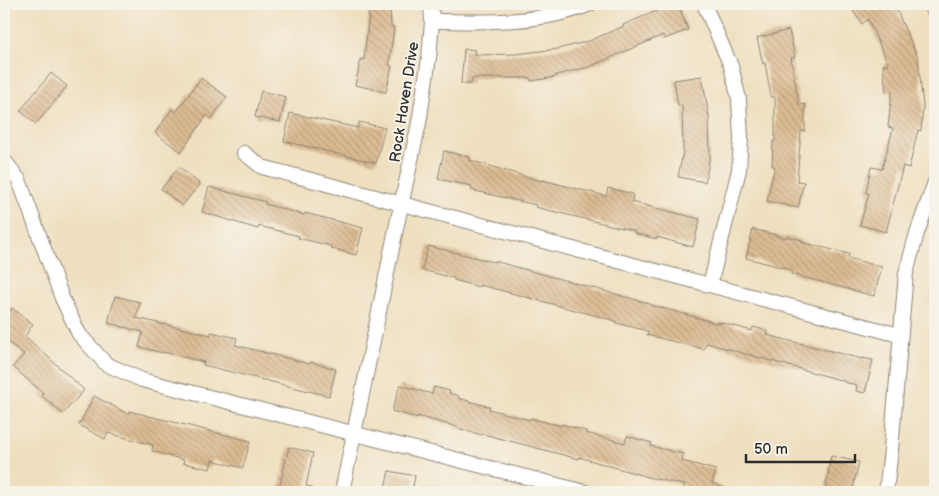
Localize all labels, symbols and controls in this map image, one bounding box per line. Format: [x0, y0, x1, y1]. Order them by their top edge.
street label: Rock Haven Drive [386, 40, 423, 164]
scale bar [746, 431, 855, 463]
text: 50 m [754, 440, 788, 459]

